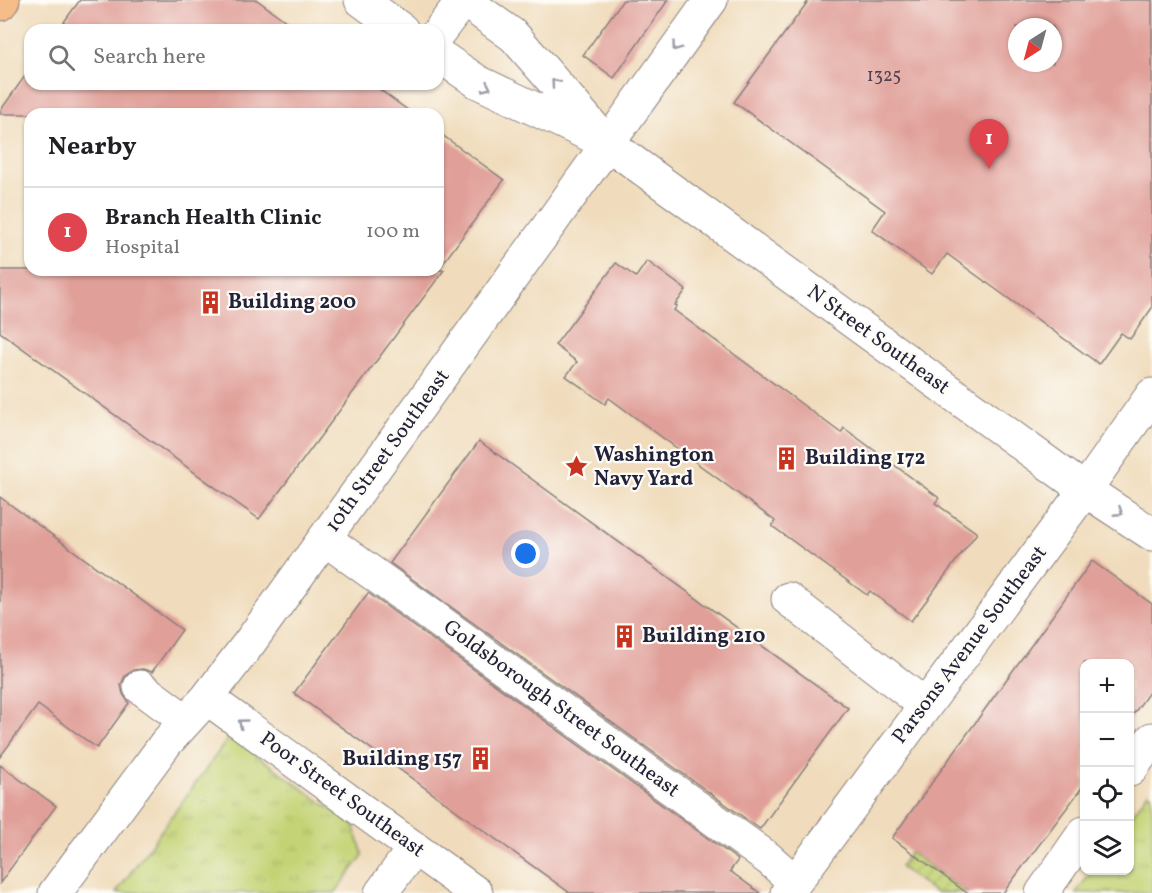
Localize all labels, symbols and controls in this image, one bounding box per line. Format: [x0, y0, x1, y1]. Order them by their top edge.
north arrow [1008, 18, 1062, 72]
search box [24, 24, 444, 90]
icon: search [45, 41, 78, 74]
one-way arrow [673, 41, 684, 52]
text: Search here [93, 42, 206, 73]
house number: 1325 [867, 64, 901, 89]
one-way arrow [480, 79, 491, 91]
one-way arrow [551, 79, 562, 90]
pin: 1 [970, 120, 1008, 169]
text: Nearby [48, 129, 137, 165]
text: Branch Health Clinic [105, 203, 322, 234]
text: 1 [63, 218, 72, 246]
text: 100 m [366, 218, 420, 246]
text: Hospital [105, 234, 180, 262]
street label: N Street Southeast [801, 278, 955, 402]
place label: Building 200 [228, 288, 356, 317]
building icon: Building 200 [197, 289, 223, 315]
street label: 10th Street Southeast [319, 363, 457, 539]
place label: Washington Navy Yard [594, 441, 715, 494]
place label: Building 172 [805, 444, 925, 473]
building icon: Building 172 [774, 445, 800, 471]
place icon: Washington Navy Yard [563, 454, 589, 480]
one-way arrow [1112, 505, 1123, 516]
your location [511, 539, 540, 568]
street label: Parsons Avenue Southeast [886, 540, 1054, 750]
street label: Goldsborough Street Southeast [437, 613, 685, 805]
place label: Building 210 [642, 622, 766, 651]
building icon: Building 210 [611, 623, 637, 649]
map controls [1080, 659, 1134, 875]
button: + [1080, 659, 1134, 713]
button: − [1080, 713, 1134, 767]
one-way arrow [237, 720, 248, 731]
street label: Poor Street Southeast [254, 725, 430, 865]
place label: Building 157 [342, 745, 462, 774]
building icon: Building 157 [467, 746, 493, 772]
button: locate [1080, 767, 1134, 821]
button: layers [1080, 821, 1134, 875]

